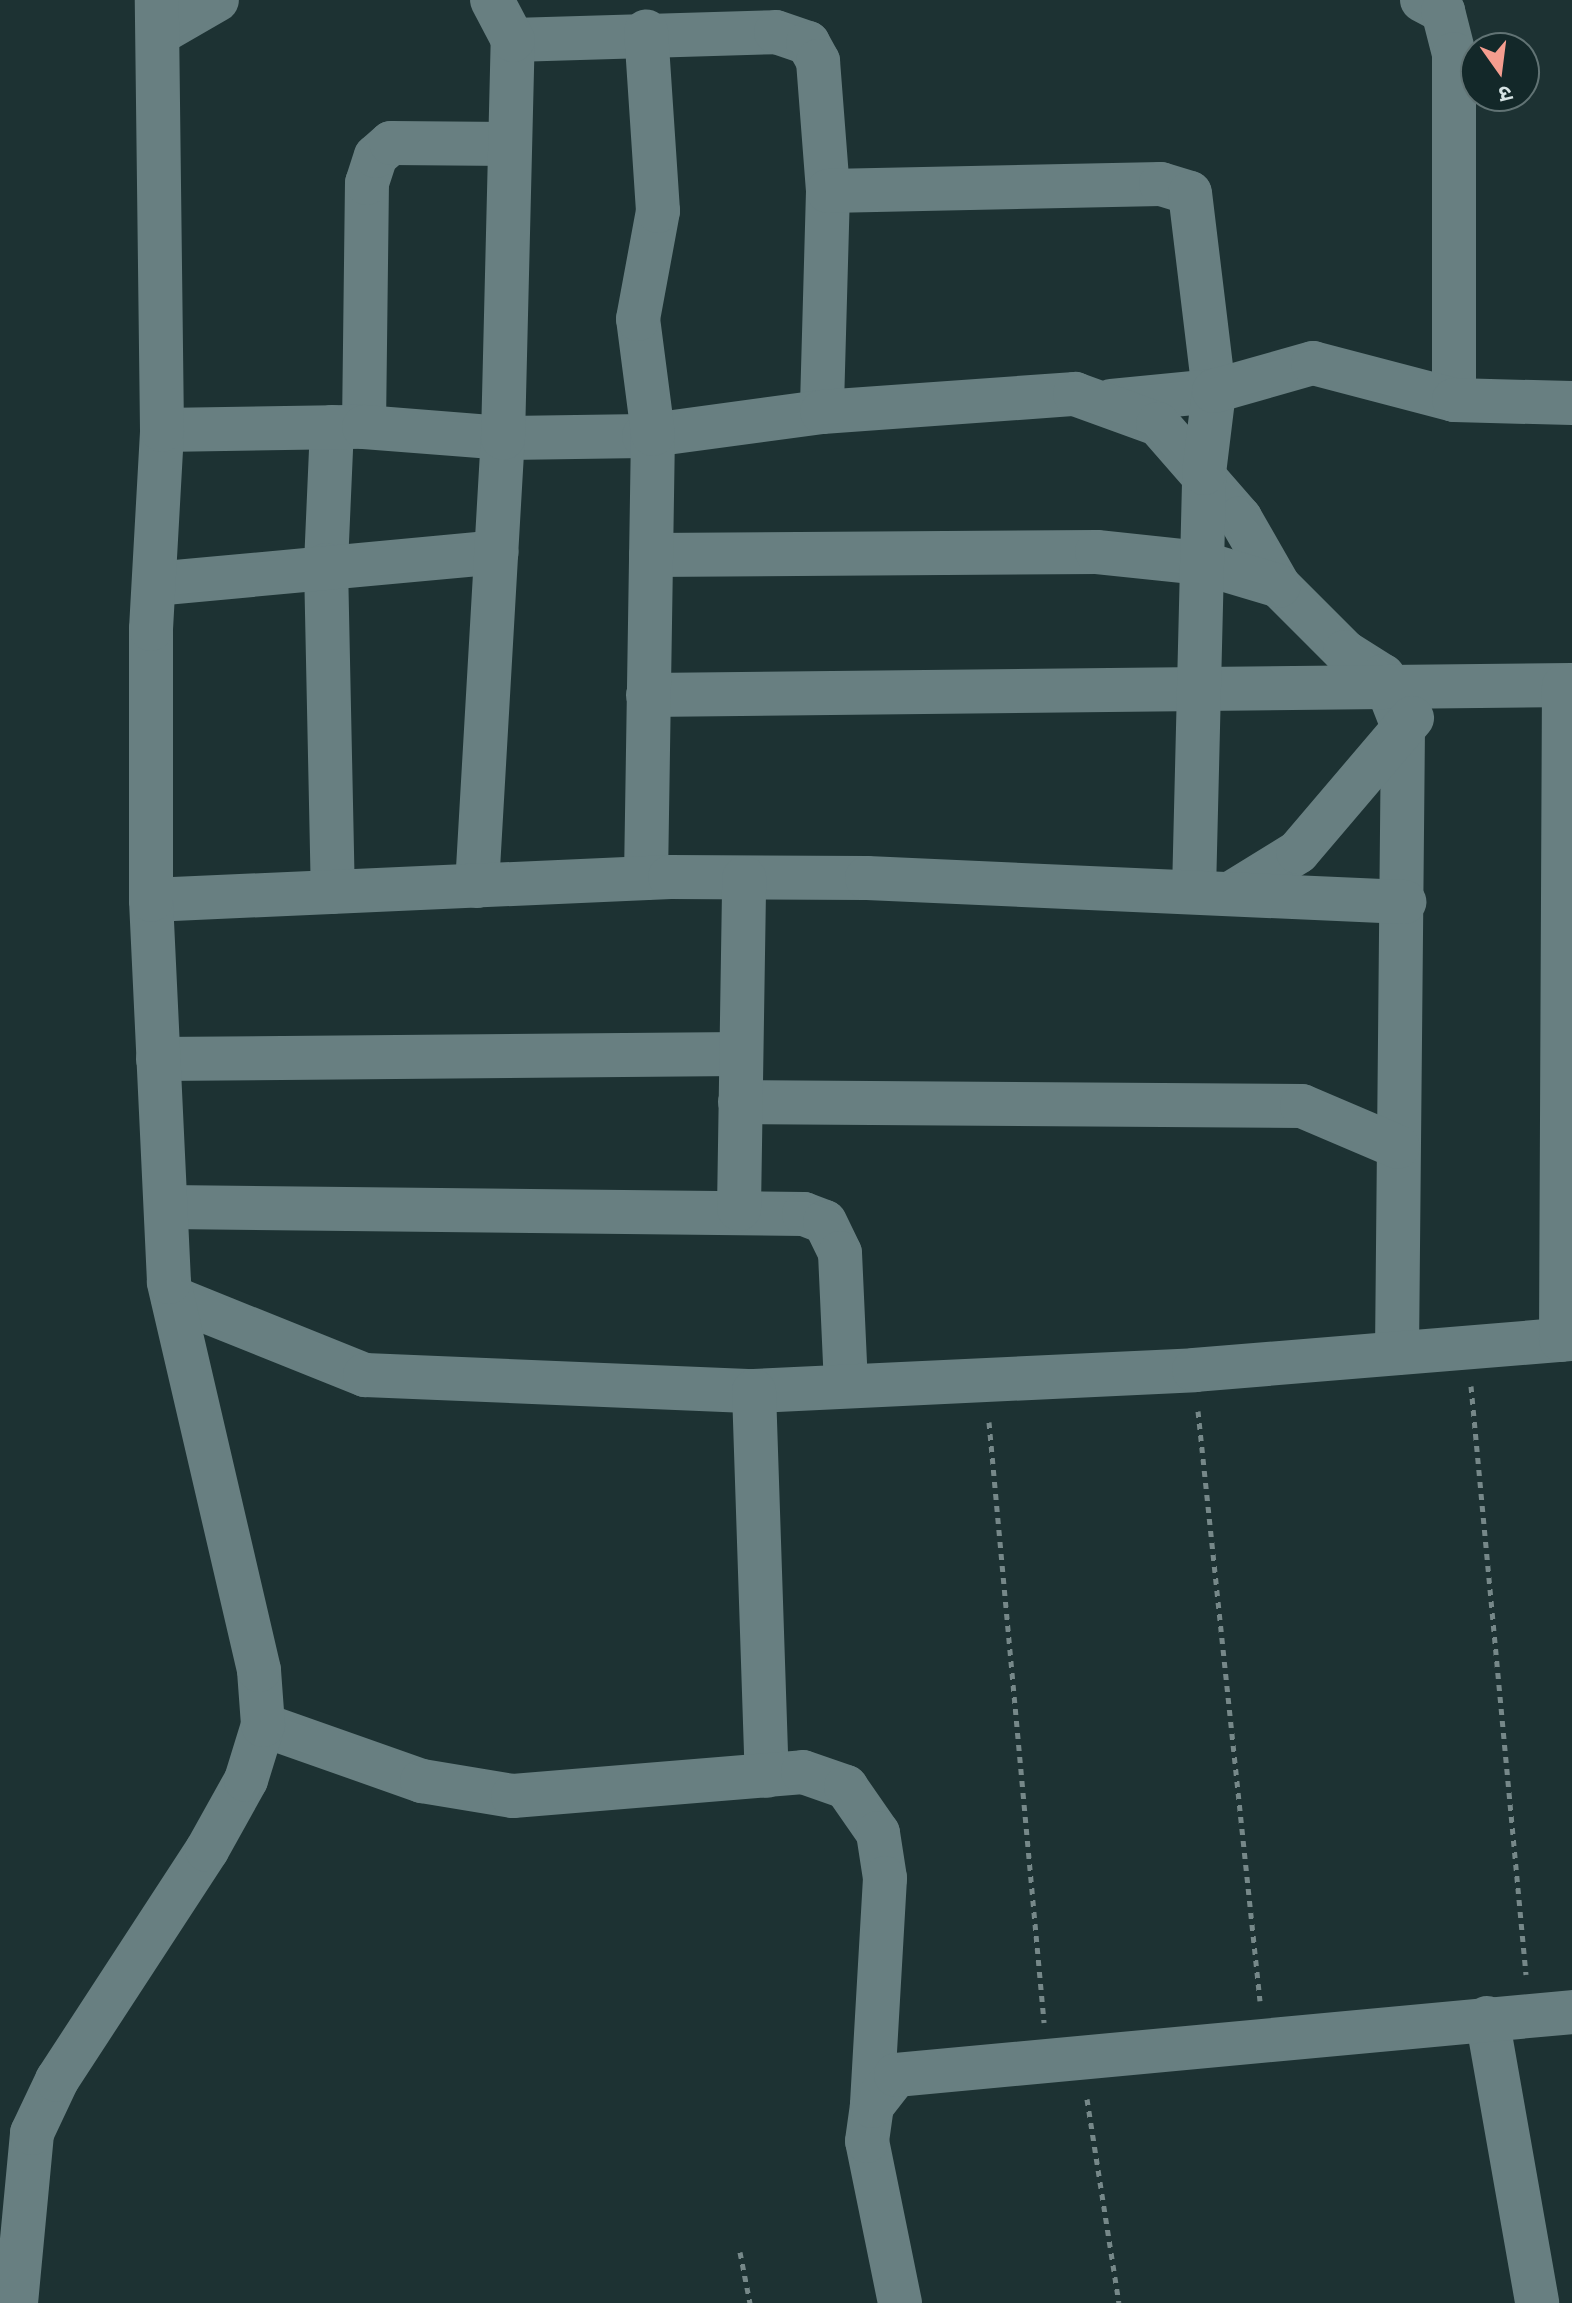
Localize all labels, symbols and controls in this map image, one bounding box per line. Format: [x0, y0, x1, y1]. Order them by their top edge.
north arrow [1460, 32, 1540, 112]
text: उ [1496, 79, 1515, 108]

